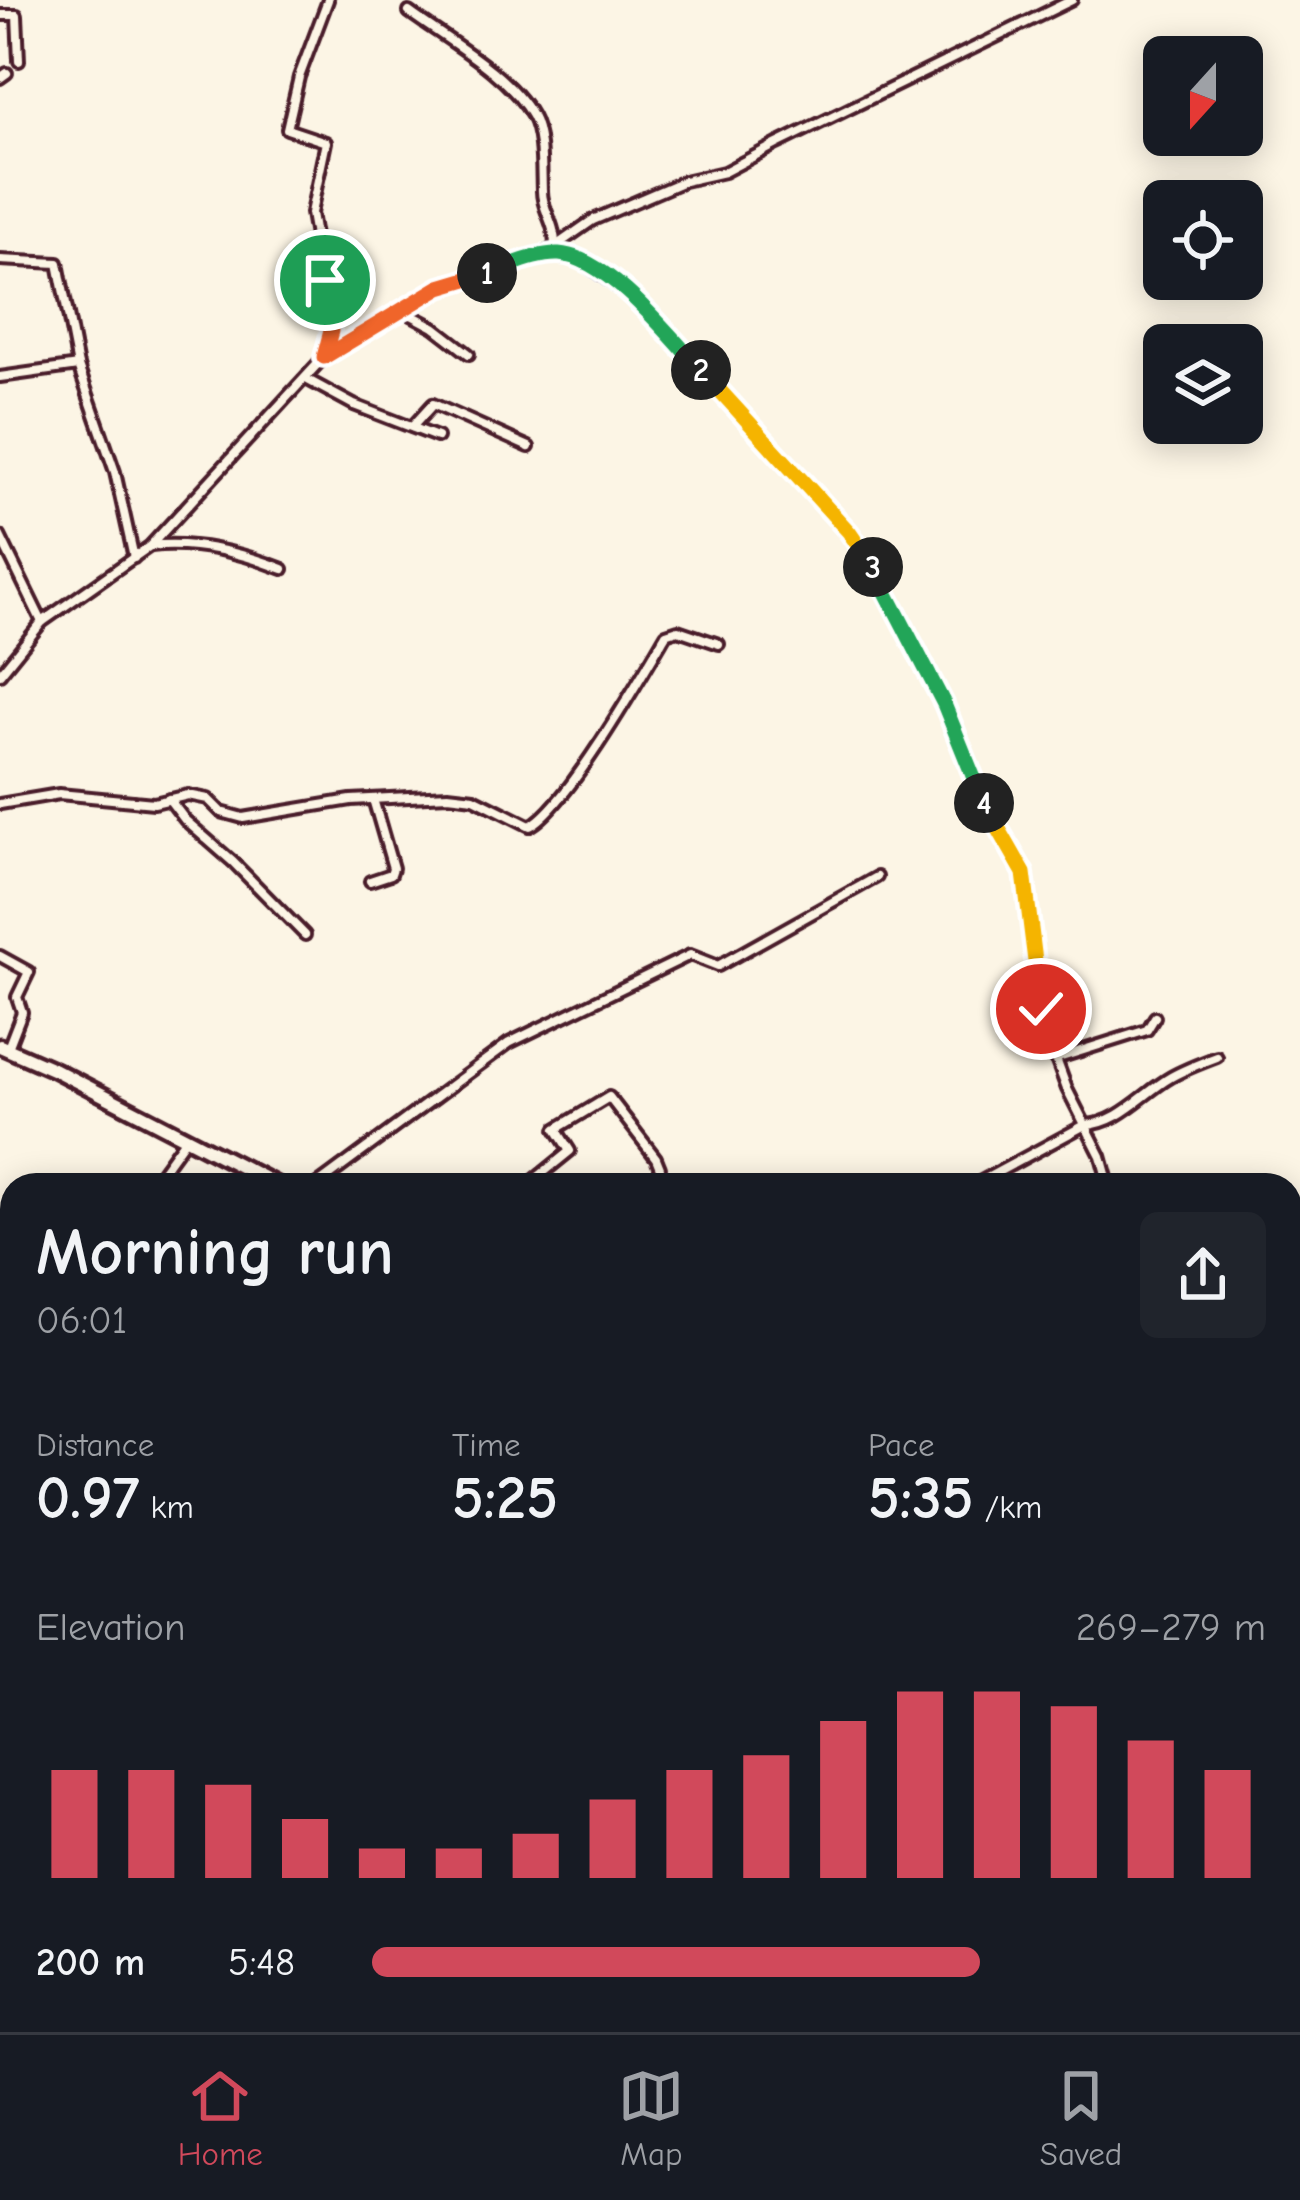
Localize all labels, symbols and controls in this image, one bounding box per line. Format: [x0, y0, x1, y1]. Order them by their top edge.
north arrow [1143, 36, 1263, 156]
map controls [1143, 36, 1263, 444]
button: locate [1143, 180, 1263, 300]
pin [274, 229, 376, 331]
pin: 1 [457, 243, 517, 303]
icon: arrive [292, 247, 358, 313]
text: 1 [481, 254, 493, 292]
button: layers [1143, 324, 1263, 444]
pin: 2 [671, 340, 731, 400]
text: 2 [693, 351, 709, 389]
pin: 3 [843, 537, 903, 597]
text: 3 [865, 548, 881, 586]
pin: 4 [954, 773, 1014, 833]
text: 4 [976, 784, 992, 822]
pin [990, 958, 1092, 1060]
icon: check [1008, 976, 1074, 1042]
button: share [1140, 1212, 1266, 1338]
text: Morning run [36, 1215, 394, 1291]
text: 06:01 [36, 1298, 127, 1343]
text: Distance [36, 1426, 154, 1464]
text: Time [452, 1426, 521, 1464]
text: Pace [868, 1426, 935, 1464]
text: 0.97 [36, 1464, 140, 1533]
text: 5:25 [452, 1464, 558, 1533]
text: 5:35 [868, 1464, 974, 1533]
text: km [140, 1488, 194, 1526]
text: /km [974, 1488, 1042, 1526]
text: Elevation [36, 1605, 185, 1650]
text: 269–279 m [1076, 1605, 1266, 1650]
text: 200 m [36, 1940, 145, 1985]
text: 5:48 [228, 1940, 295, 1985]
tab: Home [178, 2063, 263, 2173]
tab: Map [618, 2063, 684, 2173]
tab: Saved [1040, 2063, 1122, 2173]

